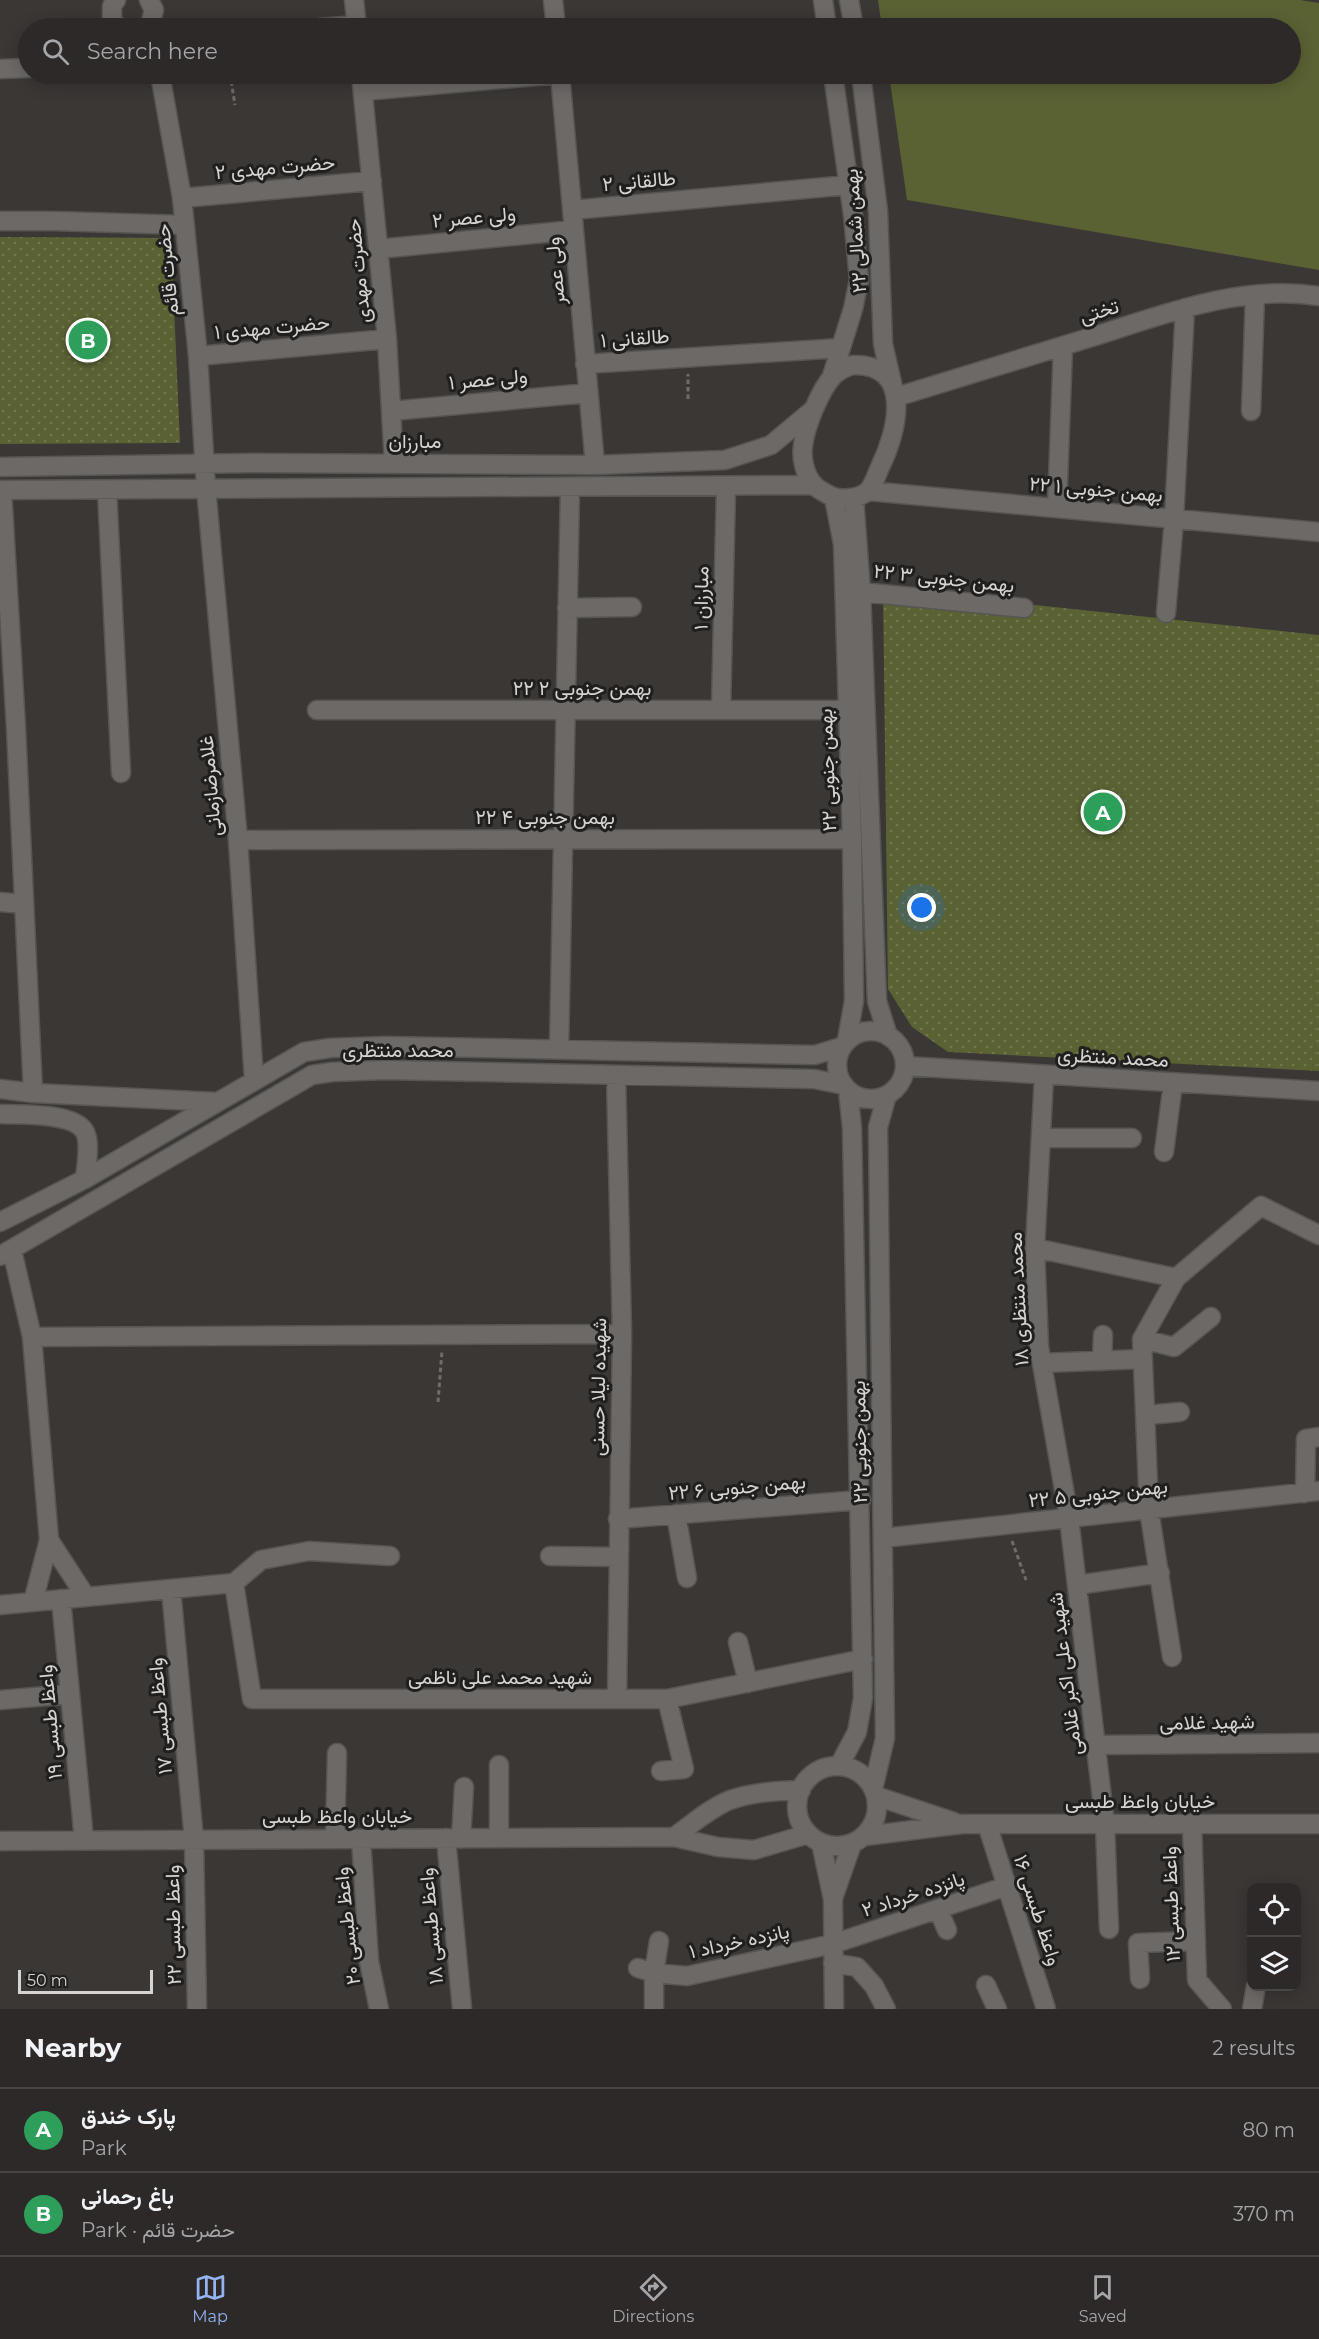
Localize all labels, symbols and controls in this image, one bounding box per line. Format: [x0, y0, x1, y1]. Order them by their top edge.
search box [18, 18, 1301, 84]
icon: search [39, 35, 72, 68]
text: Search here [87, 38, 218, 65]
street label: حضرت مهدی ۲ [214, 150, 336, 185]
street label: طالقانی ۲ [601, 166, 677, 196]
street label: ۲۲ بهمن شمالی [839, 168, 872, 294]
street label: ولی عصر ۲ [431, 201, 517, 234]
street label: حضرت مهدی [341, 217, 376, 324]
street label: حضرت قائم [150, 223, 185, 317]
street label: ولی عصر [540, 236, 571, 307]
street label: تختی [1076, 294, 1122, 328]
street label: حضرت مهدی ۱ [213, 310, 331, 345]
pin: B [68, 318, 107, 362]
street label: طالقانی ۱ [600, 324, 670, 352]
street label: ولی عصر ۱ [447, 364, 529, 395]
street label: مبارزان [388, 429, 442, 454]
street label: ۲۲ بهمن جنوبی ۱ [1028, 471, 1164, 508]
street label: ۲۲ بهمن جنوبی ۳ [872, 559, 1016, 598]
street label: مبارزان ۱ [688, 566, 715, 630]
street label: ۲۲ بهمن جنوبی ۲ [513, 676, 651, 701]
street label: ۲۲ بهمن جنوبی [813, 708, 842, 832]
street label: غلامرضازمانی [194, 734, 227, 837]
pin: A [1084, 790, 1122, 834]
street label: ۲۲ بهمن جنوبی ۴ [475, 805, 615, 830]
your location [907, 893, 936, 922]
street label: محمد منتظری [342, 1038, 454, 1063]
street label: محمد منتظری [1057, 1042, 1169, 1073]
street label: محمد منتظری ۱۸ [1003, 1231, 1034, 1367]
street label: شهیده لیلا حسنی [585, 1318, 612, 1456]
street label: ۲۲ بهمن جنوبی [846, 1380, 873, 1504]
street label: ۲۲ بهمن جنوبی ۶ [667, 1469, 807, 1506]
street label: ۲۲ بهمن جنوبی ۵ [1027, 1474, 1169, 1513]
street label: شهید علی اکبر غلامی [1043, 1591, 1088, 1757]
street label: واعظ طبسی ۱۷ [143, 1657, 178, 1775]
street label: واعظ طبسی ۱۹ [33, 1664, 68, 1780]
street label: شهید محمد علی ناظمی [408, 1665, 592, 1690]
street label: شهید غلامی [1159, 1709, 1255, 1736]
street label: خیابان واعظ طبسی [1065, 1789, 1215, 1814]
street label: خیابان واعظ طبسی [262, 1804, 412, 1829]
street label: واعظ طبسی ۱۲ [1157, 1846, 1186, 1962]
street label: واعظ طبسی ۱۶ [1008, 1852, 1067, 1969]
street label: واعظ طبسی ۲۲ [160, 1865, 187, 1985]
street label: واعظ طبسی ۲۰ [329, 1866, 366, 1986]
street label: پانزده خرداد ۲ [859, 1866, 968, 1924]
street label: واعظ طبسی ۱۸ [414, 1867, 449, 1985]
map controls [1247, 1883, 1301, 1991]
button: locate [1247, 1883, 1301, 1937]
street label: پانزده خرداد ۱ [687, 1919, 792, 1965]
button: layers [1247, 1937, 1301, 1991]
scale bar [18, 1967, 153, 1994]
text: 50 m [27, 1971, 68, 1990]
text: Nearby [24, 2032, 121, 2064]
text: 2 results [1212, 2036, 1295, 2060]
text: پارک خندق [81, 2103, 176, 2130]
text: A [36, 2118, 51, 2142]
text: 80 m [1243, 2118, 1295, 2142]
text: Park [81, 2136, 127, 2160]
text: باغ رحمانی [81, 2183, 174, 2210]
text: B [36, 2202, 51, 2226]
text: 370 m [1233, 2202, 1295, 2226]
text: Park · حضرت قائم [81, 2218, 235, 2242]
tab: Map [192, 2271, 228, 2326]
tab: Directions [612, 2271, 694, 2326]
tab: Saved [1079, 2271, 1127, 2326]

